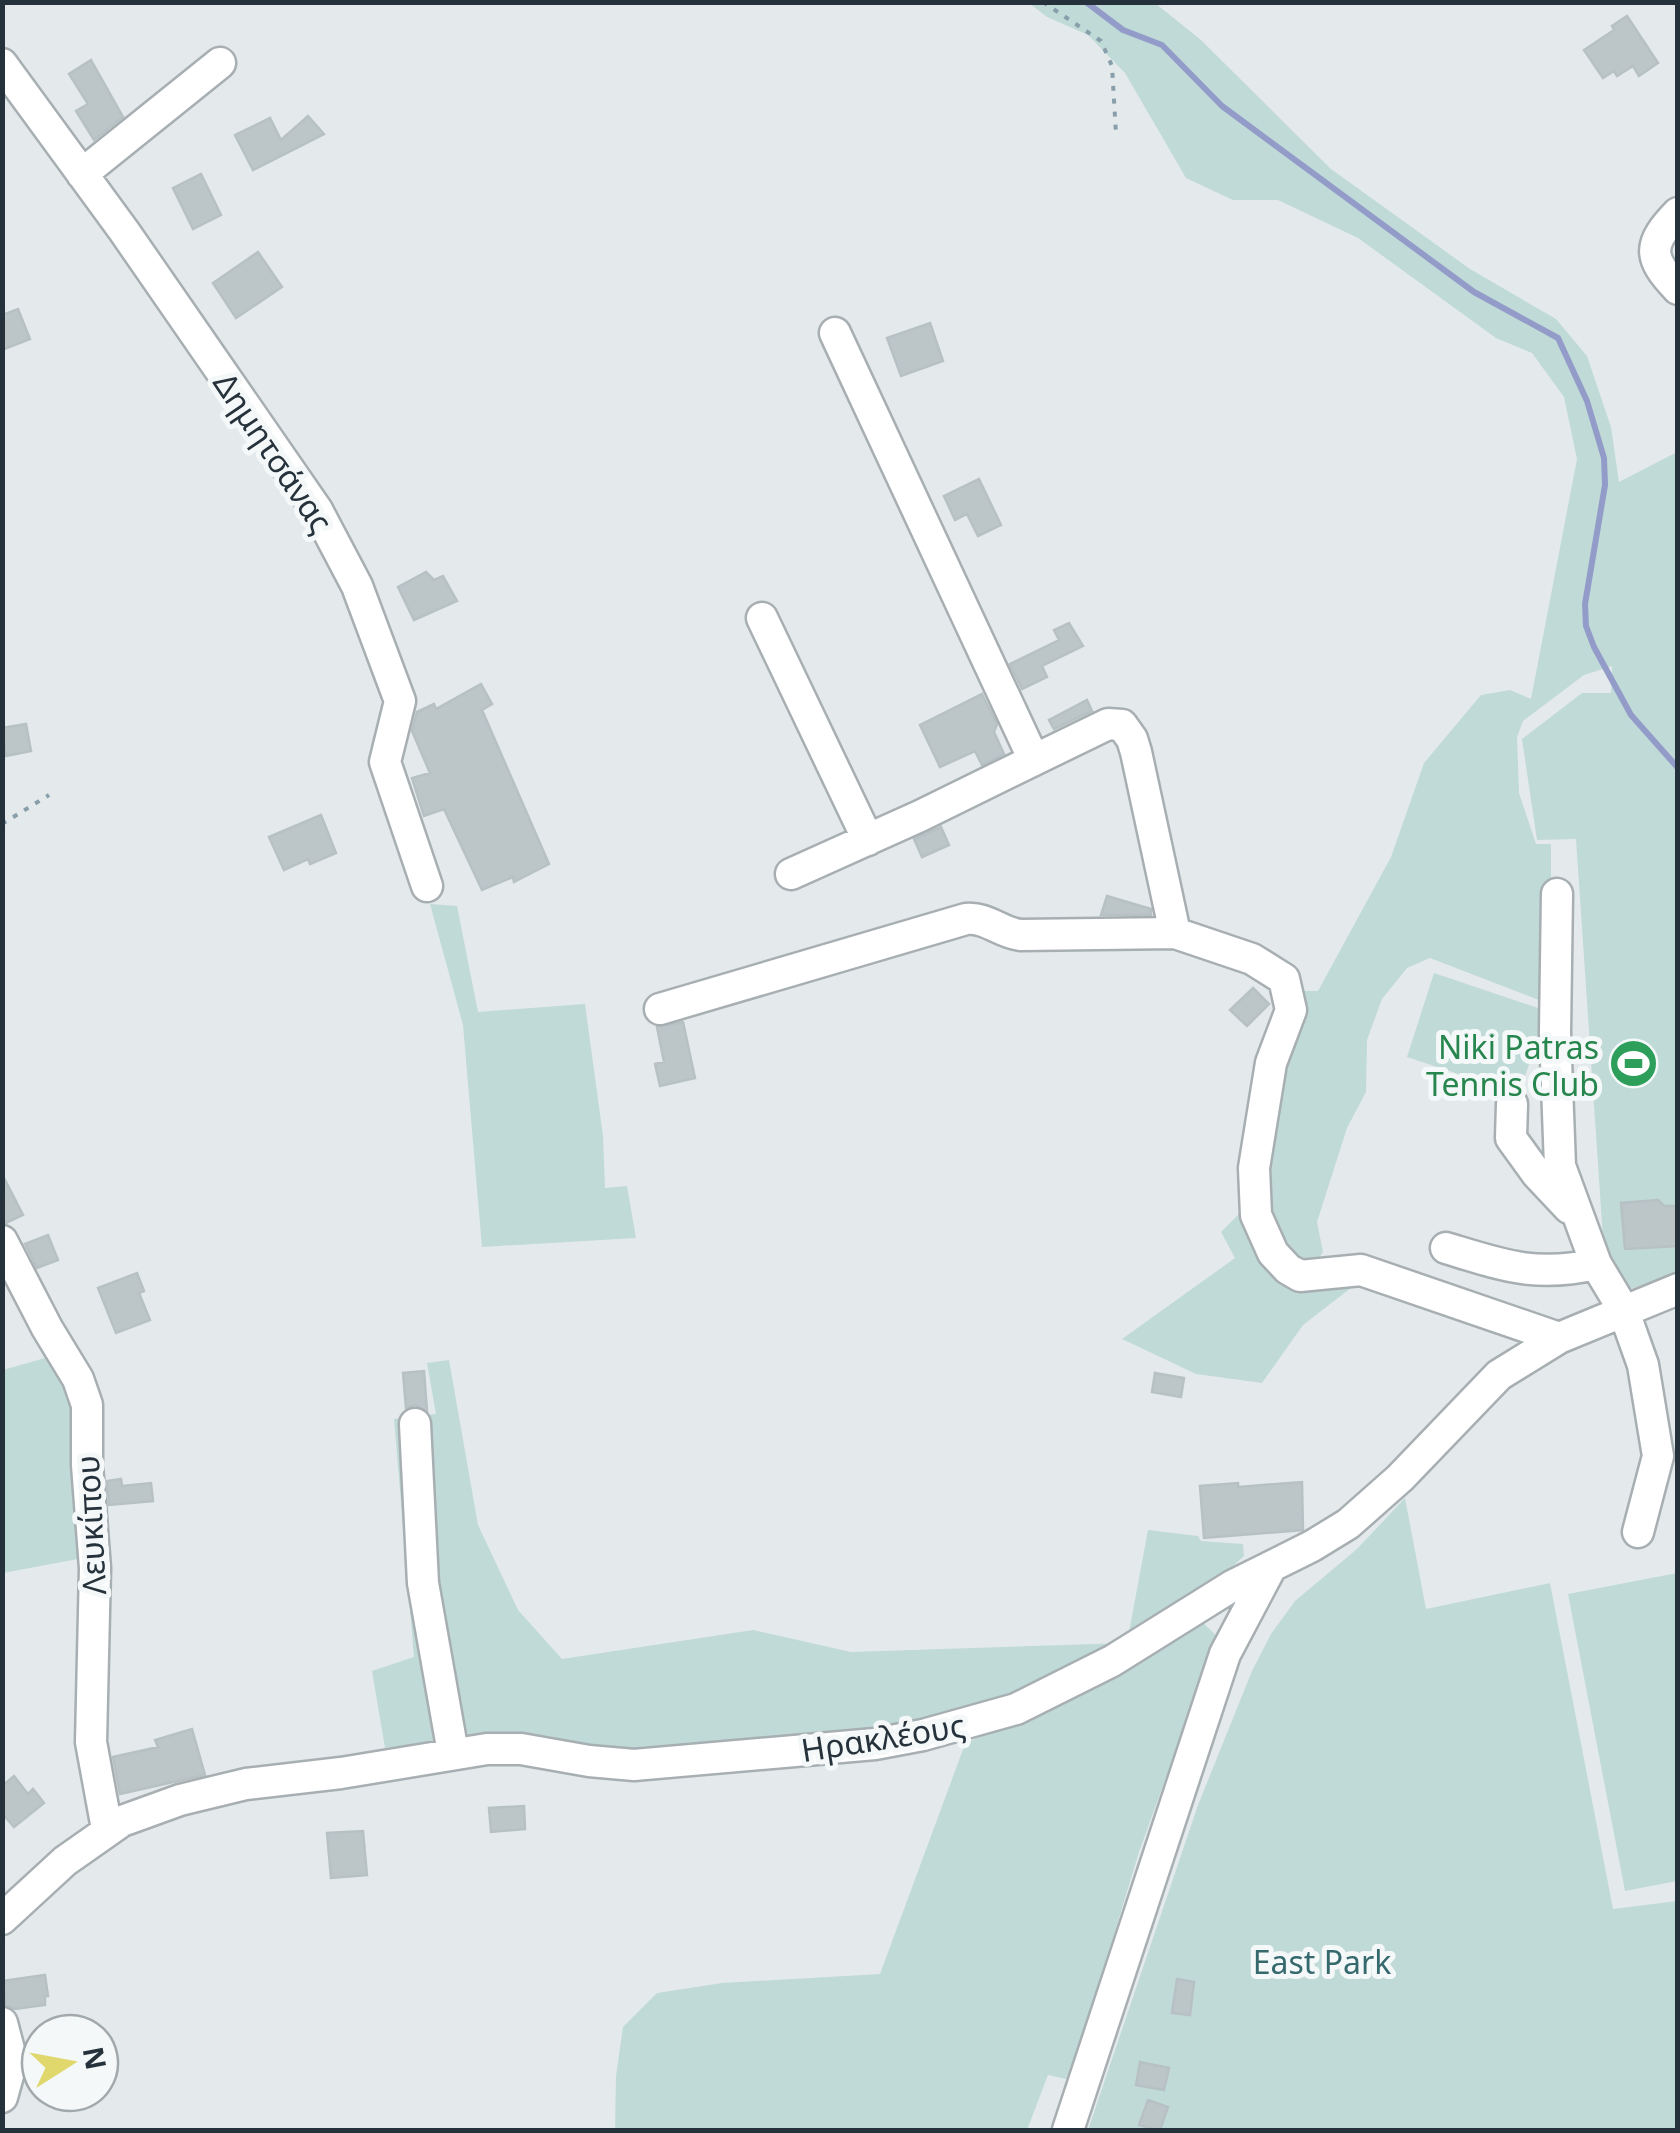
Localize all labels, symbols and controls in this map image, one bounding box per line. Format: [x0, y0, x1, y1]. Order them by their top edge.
street label: Δημητσάνας [205, 363, 343, 541]
place label: Niki Patras Tennis Club [1426, 1025, 1599, 1105]
sports icon: Niki Patras Tennis Club [1608, 1038, 1660, 1090]
street label: Λευκίπου [65, 1454, 115, 1596]
street label: Ηρακλέους [798, 1703, 968, 1771]
park label: East Park [1253, 1940, 1391, 1983]
north arrow [20, 2013, 120, 2113]
text: N [75, 2043, 116, 2073]

